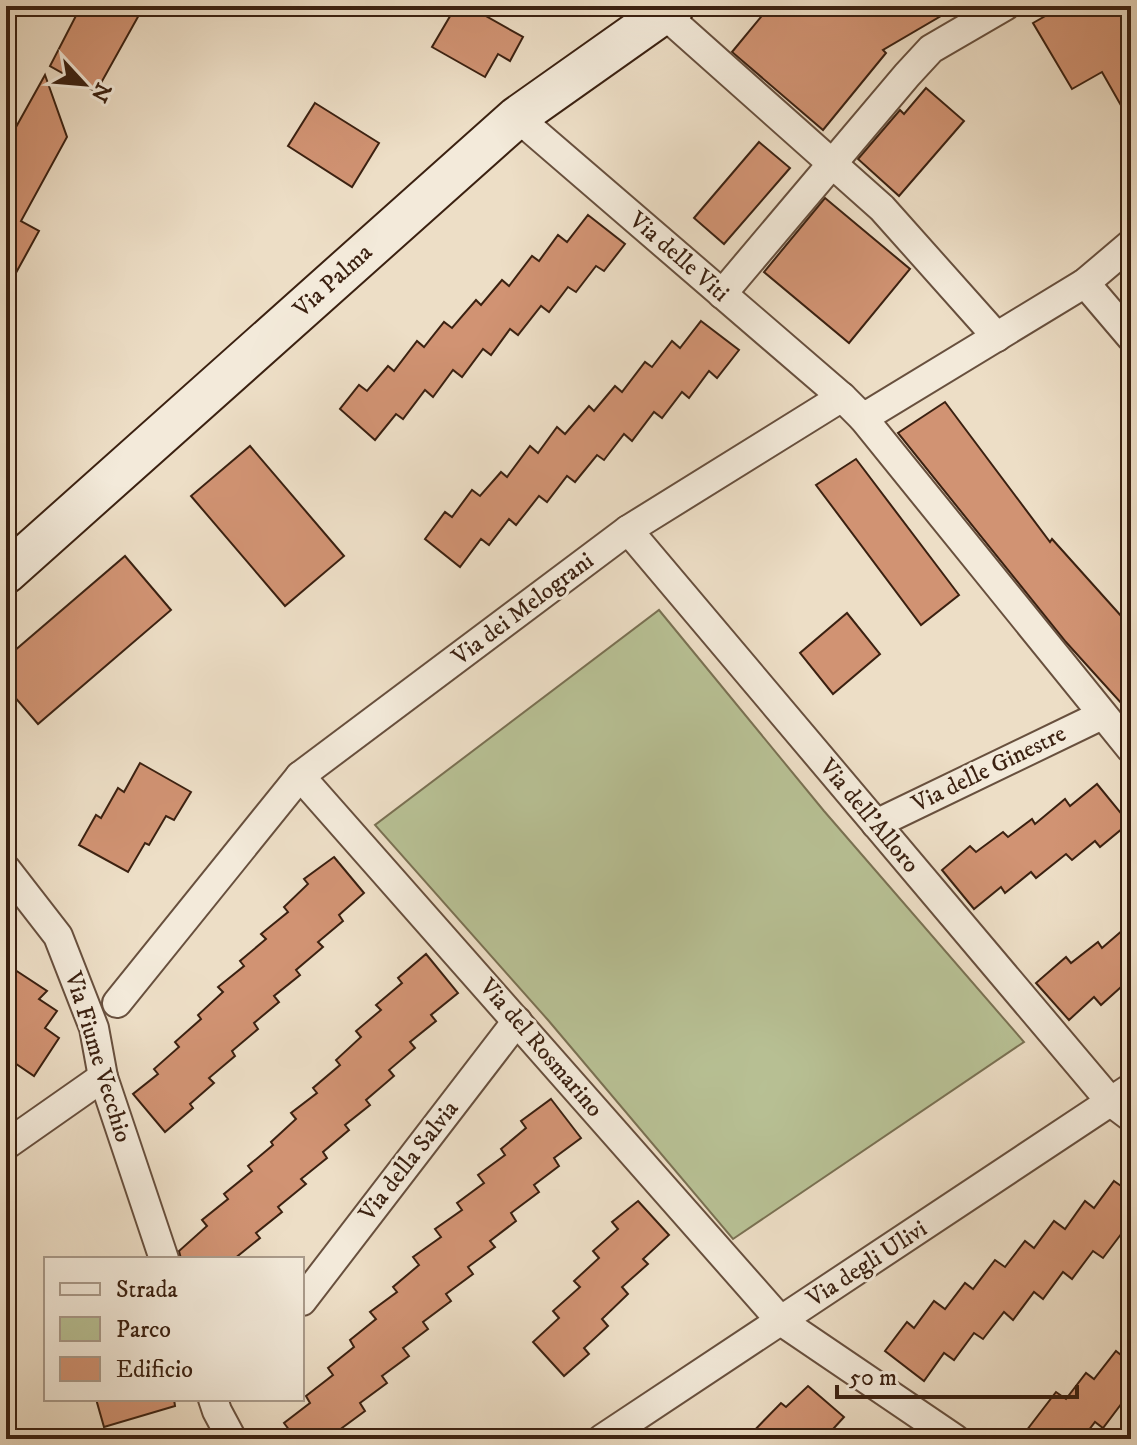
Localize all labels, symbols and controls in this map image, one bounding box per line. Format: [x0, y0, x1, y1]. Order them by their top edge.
north arrow [44, 44, 124, 124]
text: N [85, 78, 117, 106]
street label: Via delle Viti [622, 205, 735, 309]
street label: Via Palma [287, 237, 379, 325]
street label: Via dei Melograni [445, 546, 600, 673]
street label: Via delle Ginestre [906, 719, 1071, 820]
street label: Via dell'Alloro [812, 752, 925, 879]
street label: Via Fiume Vecchio [57, 967, 138, 1146]
street label: Via del Rosmarino [472, 972, 609, 1123]
street label: Via della Salvia [352, 1094, 466, 1228]
street label: Via degli Ulivi [800, 1214, 933, 1315]
legend [44, 1257, 304, 1401]
text: Strada [116, 1275, 178, 1305]
text: Parco [116, 1315, 171, 1345]
scale bar [837, 1349, 1077, 1399]
text: Edificio [116, 1355, 193, 1385]
text: 50 m [849, 1363, 897, 1393]

